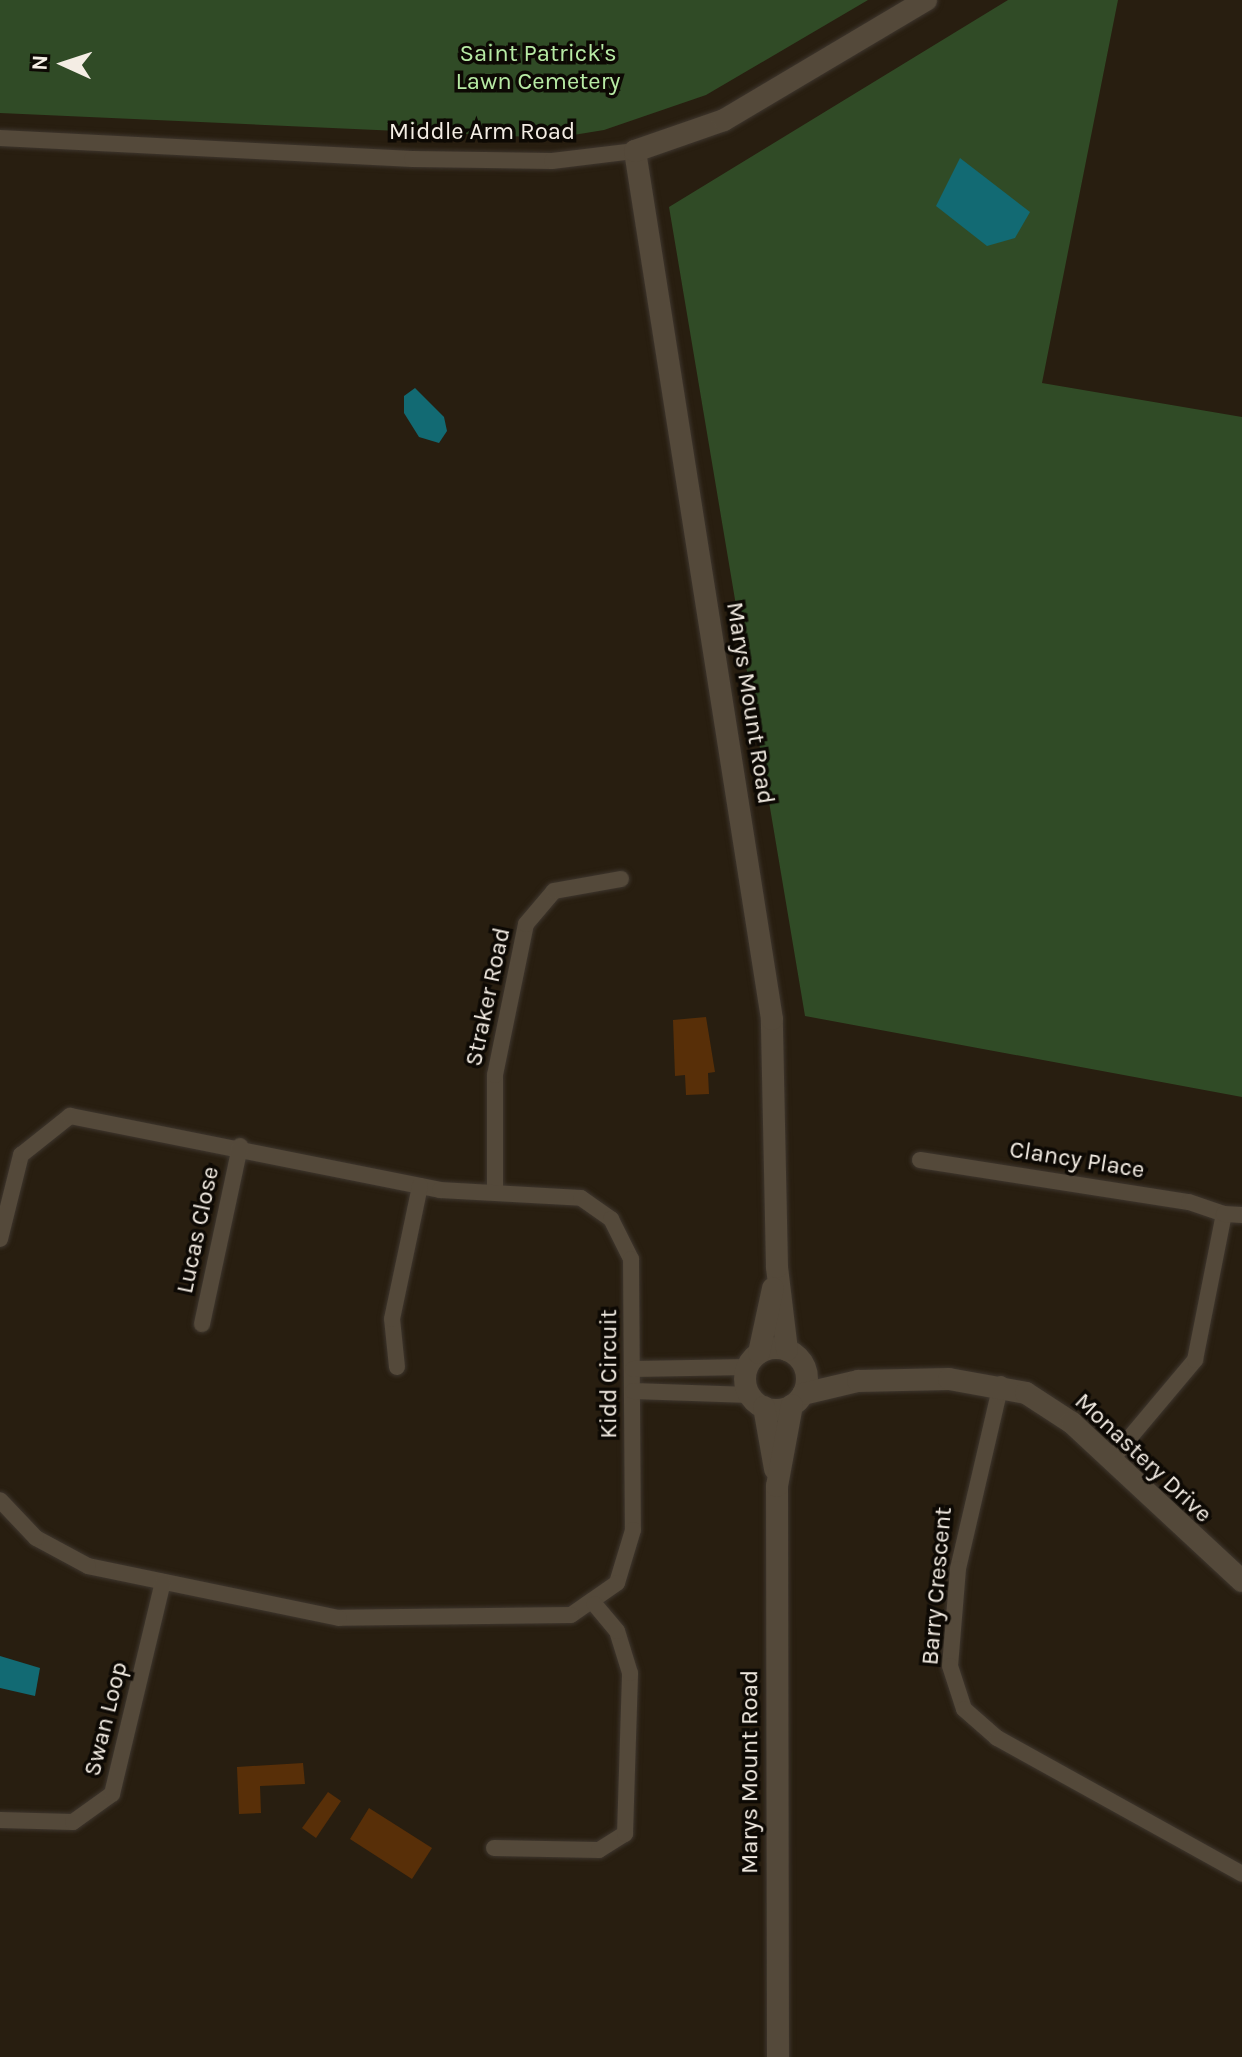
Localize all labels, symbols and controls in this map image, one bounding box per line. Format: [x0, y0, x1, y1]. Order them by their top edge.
north arrow [24, 24, 104, 104]
park label: Saint Patrick's Lawn Cemetery [455, 40, 621, 96]
text: N [27, 54, 53, 71]
street label: Middle Arm Road [389, 118, 575, 146]
street label: Marys Mount Road [720, 600, 780, 806]
street label: Straker Road [459, 925, 517, 1069]
street label: Clancy Place [1007, 1135, 1147, 1185]
street label: Lucas Close [170, 1164, 226, 1296]
street label: Kidd Circuit [595, 1309, 623, 1439]
street label: Monastery Drive [1069, 1387, 1217, 1529]
street label: Barry Crescent [916, 1506, 958, 1666]
street label: Swan Loop [78, 1659, 134, 1779]
street label: Marys Mount Road [736, 1670, 764, 1874]

